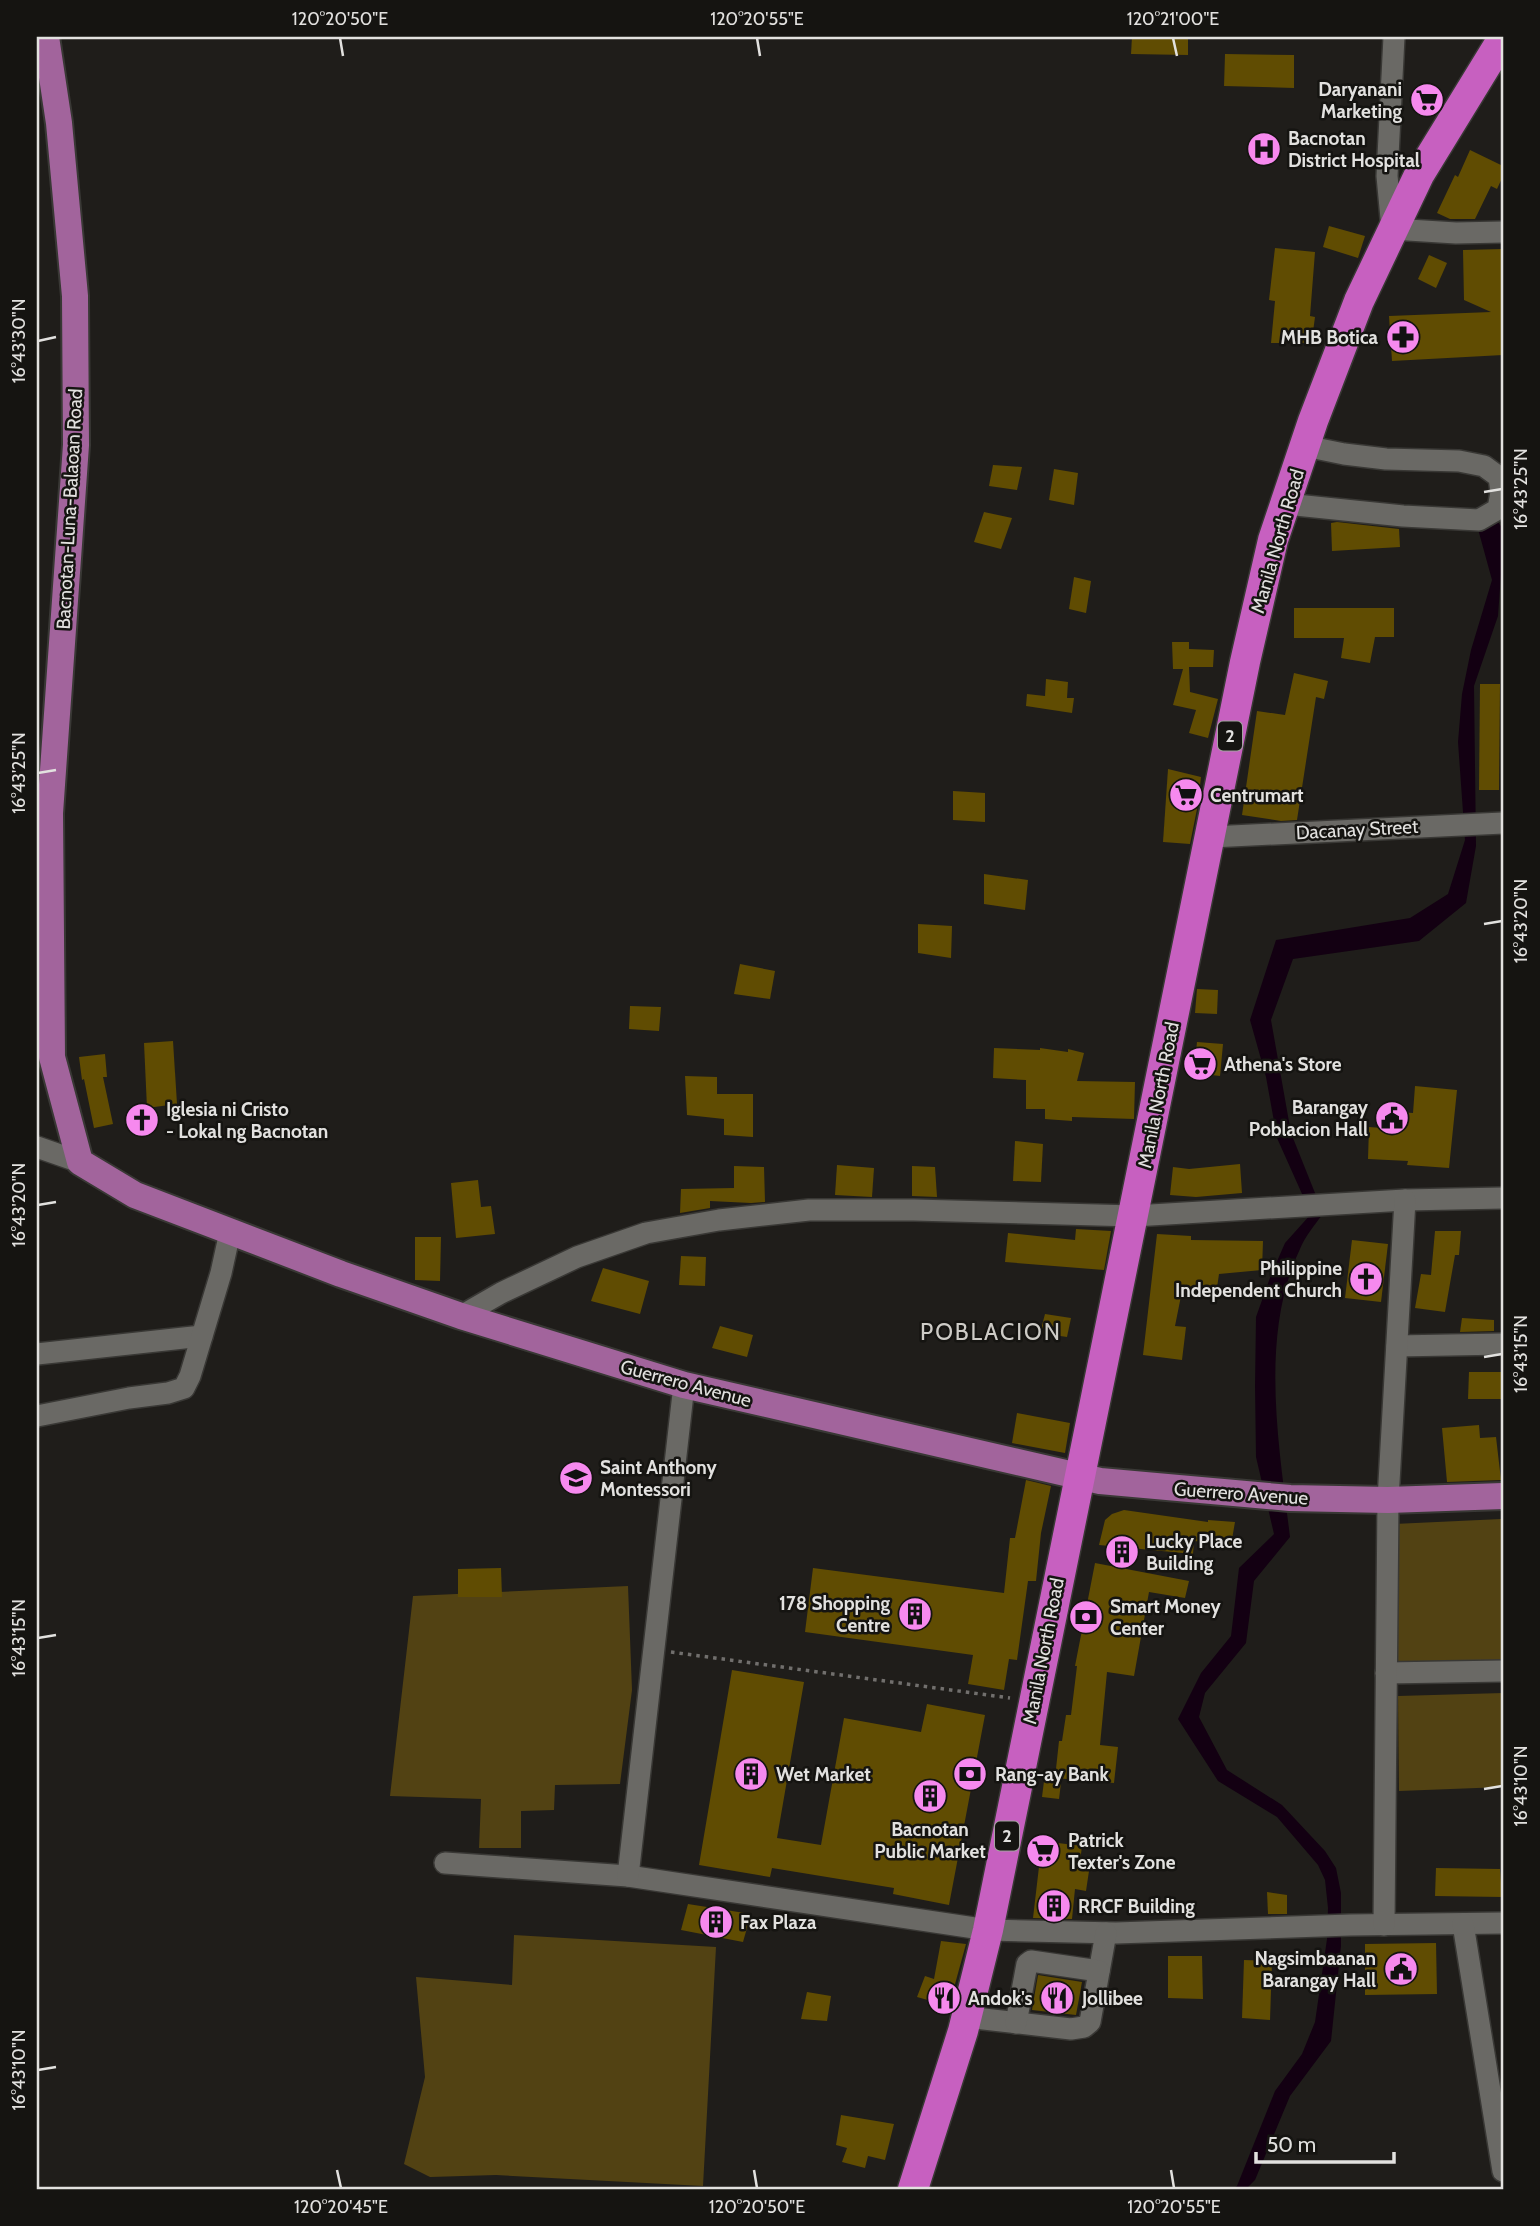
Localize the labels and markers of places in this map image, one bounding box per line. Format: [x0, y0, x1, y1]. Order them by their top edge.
place label: Daryanani Marketing [1318, 78, 1402, 123]
supermarket icon: Daryanani Marketing [1408, 81, 1446, 119]
place label: Bacnotan District Hospital [1288, 127, 1420, 172]
hospital icon: Bacnotan District Hospital [1245, 130, 1283, 168]
pharmacy icon: MHB Botica [1384, 318, 1422, 356]
place label: MHB Botica [1280, 326, 1379, 349]
supermarket icon: Centrumart [1167, 776, 1205, 814]
place label: Centrumart [1210, 784, 1304, 807]
supermarket icon: Athena's Store [1181, 1045, 1219, 1083]
place label: Athena's Store [1224, 1053, 1342, 1076]
place label: Barangay Poblacion Hall [1249, 1096, 1369, 1141]
place label: Iglesia ni Cristo - Lokal ng Bacnotan [166, 1098, 328, 1143]
public building icon: Barangay Poblacion Hall [1373, 1099, 1411, 1137]
church icon: Iglesia ni Cristo - Lokal ng Bacnotan [123, 1101, 161, 1139]
place label: Philippine Independent Church [1175, 1257, 1342, 1302]
church icon: Philippine Independent Church [1347, 1260, 1385, 1298]
place label: Saint Anthony Montessori [600, 1456, 717, 1501]
school or university icon: Saint Anthony Montessori [557, 1459, 595, 1497]
place label: Lucky Place Building [1146, 1530, 1242, 1575]
building icon: Lucky Place Building [1103, 1533, 1141, 1571]
place label: 178 Shopping Centre [779, 1592, 890, 1637]
building icon: 178 Shopping Centre [896, 1595, 934, 1633]
place label: Smart Money Center [1110, 1595, 1222, 1640]
bank icon: Smart Money Center [1067, 1598, 1105, 1636]
building icon: Wet Market [732, 1755, 770, 1793]
bank icon: Rang-ay Bank [951, 1755, 989, 1793]
place label: Wet Market [776, 1763, 871, 1786]
place label: Rang-ay Bank [995, 1763, 1110, 1786]
building icon: Bacnotan Public Market [911, 1777, 949, 1815]
place label: Bacnotan Public Market [874, 1818, 986, 1863]
place label: Patrick Texter's Zone [1068, 1829, 1176, 1874]
supermarket icon: Patrick Texter's Zone [1024, 1832, 1062, 1870]
building icon: RRCF Building [1035, 1887, 1073, 1925]
place label: RRCF Building [1078, 1895, 1195, 1918]
building icon: Fax Plaza [697, 1903, 735, 1941]
place label: Fax Plaza [740, 1911, 817, 1934]
place label: Nagsimbaanan Barangay Hall [1254, 1947, 1376, 1992]
public building icon: Nagsimbaanan Barangay Hall [1382, 1950, 1420, 1988]
restaurant icon: Andok's [925, 1979, 963, 2017]
restaurant icon: Jollibee [1038, 1979, 1076, 2017]
place label: Andok's [968, 1987, 1033, 2010]
place label: Jollibee [1081, 1987, 1143, 2010]

